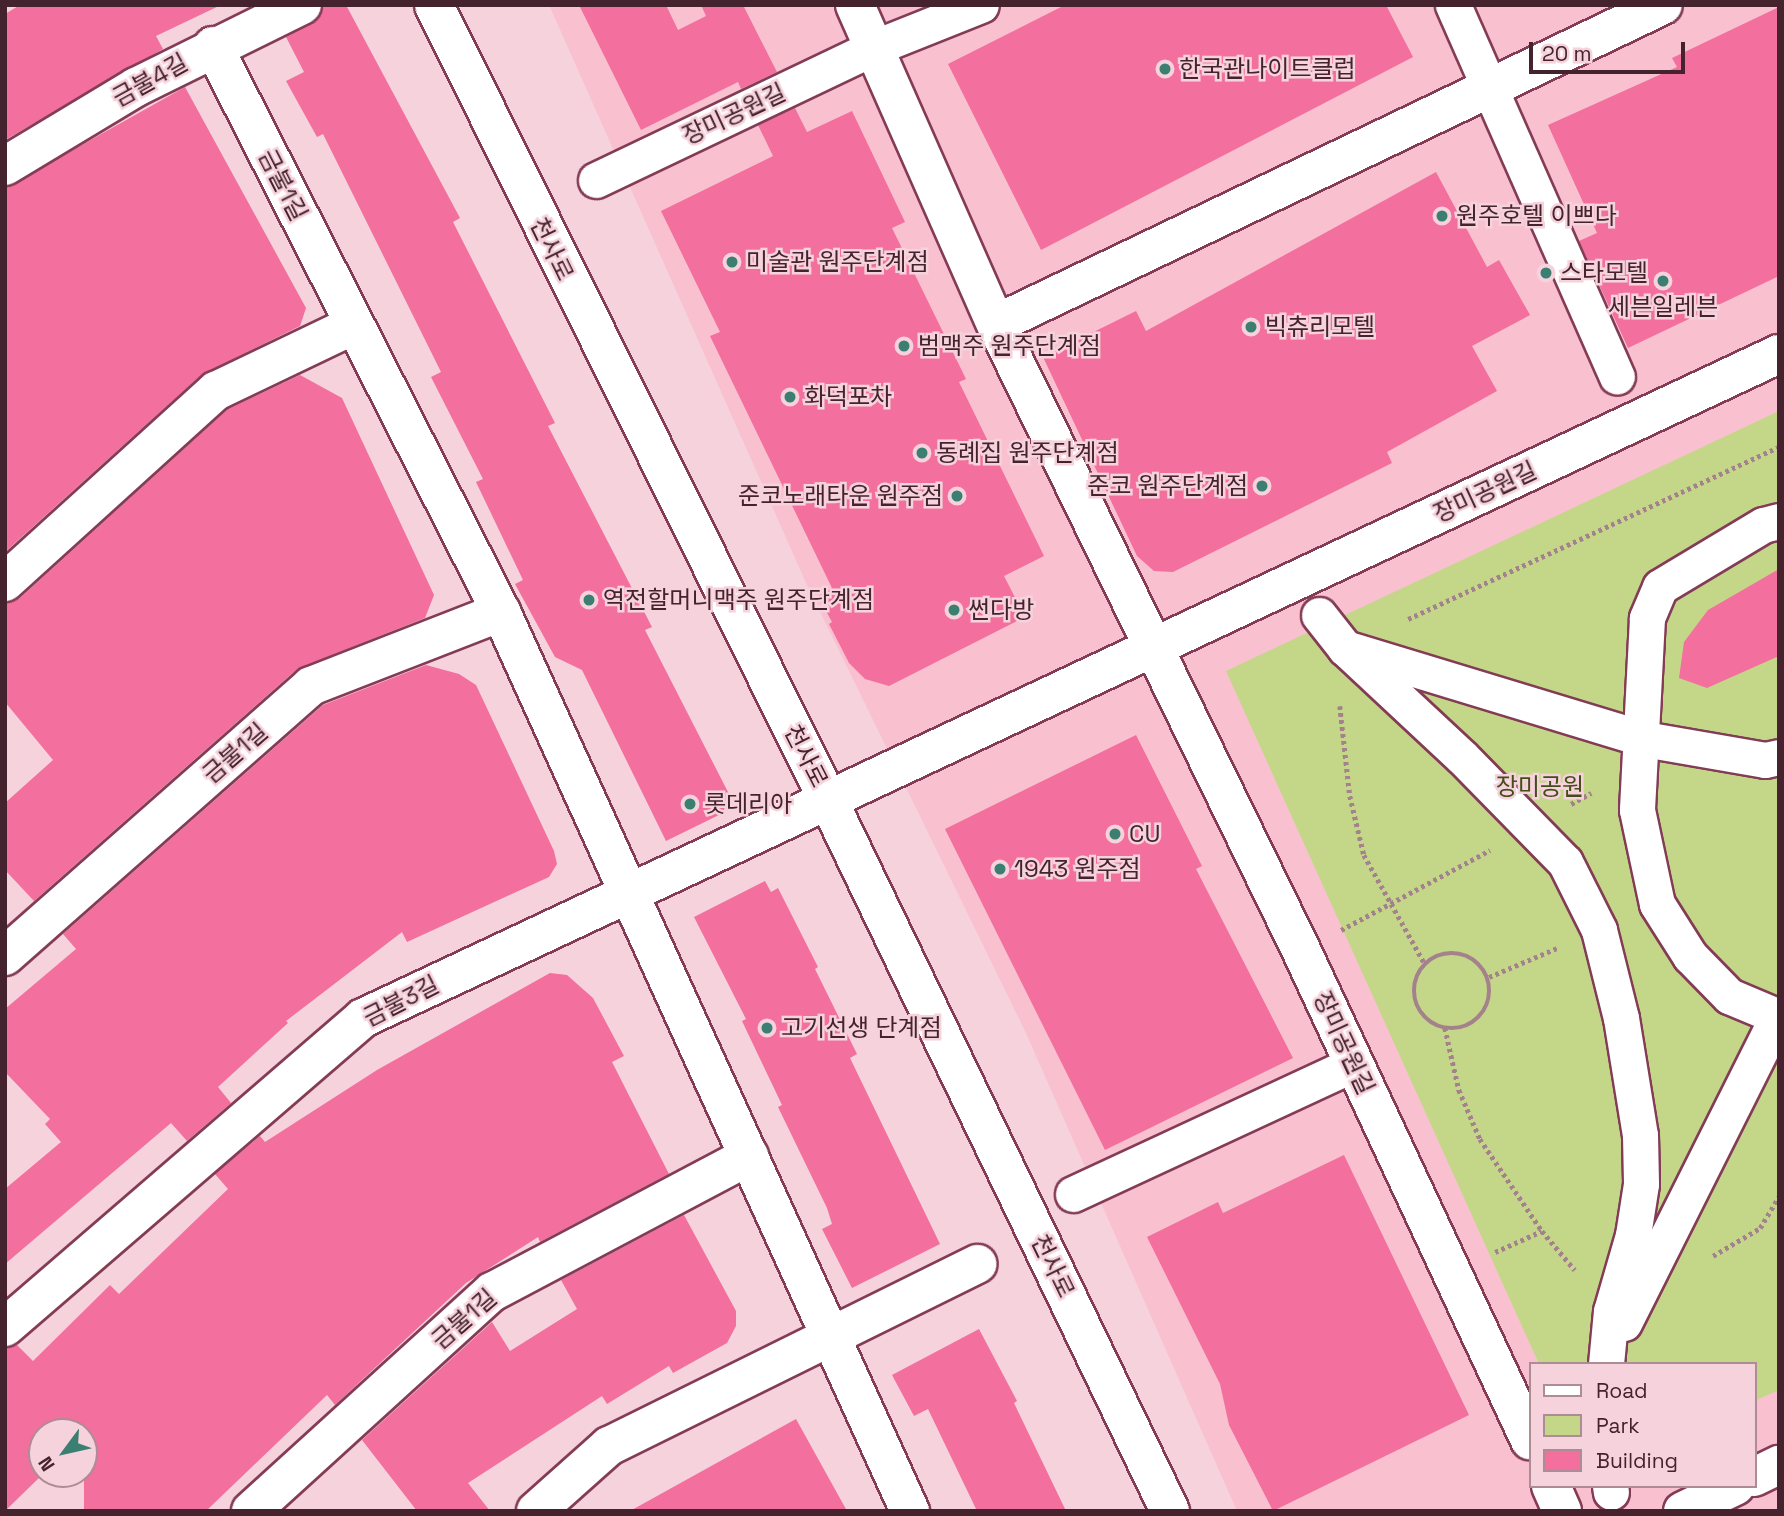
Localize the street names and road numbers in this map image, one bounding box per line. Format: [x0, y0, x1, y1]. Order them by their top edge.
street label: 금불4길 [107, 48, 193, 112]
street label: 장미공원길 [678, 78, 790, 150]
street label: 금불1길 [253, 144, 313, 226]
street label: 천사로 [525, 213, 579, 285]
street label: 장미공원길 [1429, 456, 1541, 528]
street label: 금불1길 [197, 717, 273, 789]
street label: 천사로 [778, 720, 834, 792]
street label: 금불3길 [358, 970, 444, 1032]
street label: 장미공원길 [1308, 987, 1380, 1099]
street label: 천사로 [1026, 1230, 1080, 1302]
street label: 금불1길 [426, 1283, 502, 1355]

